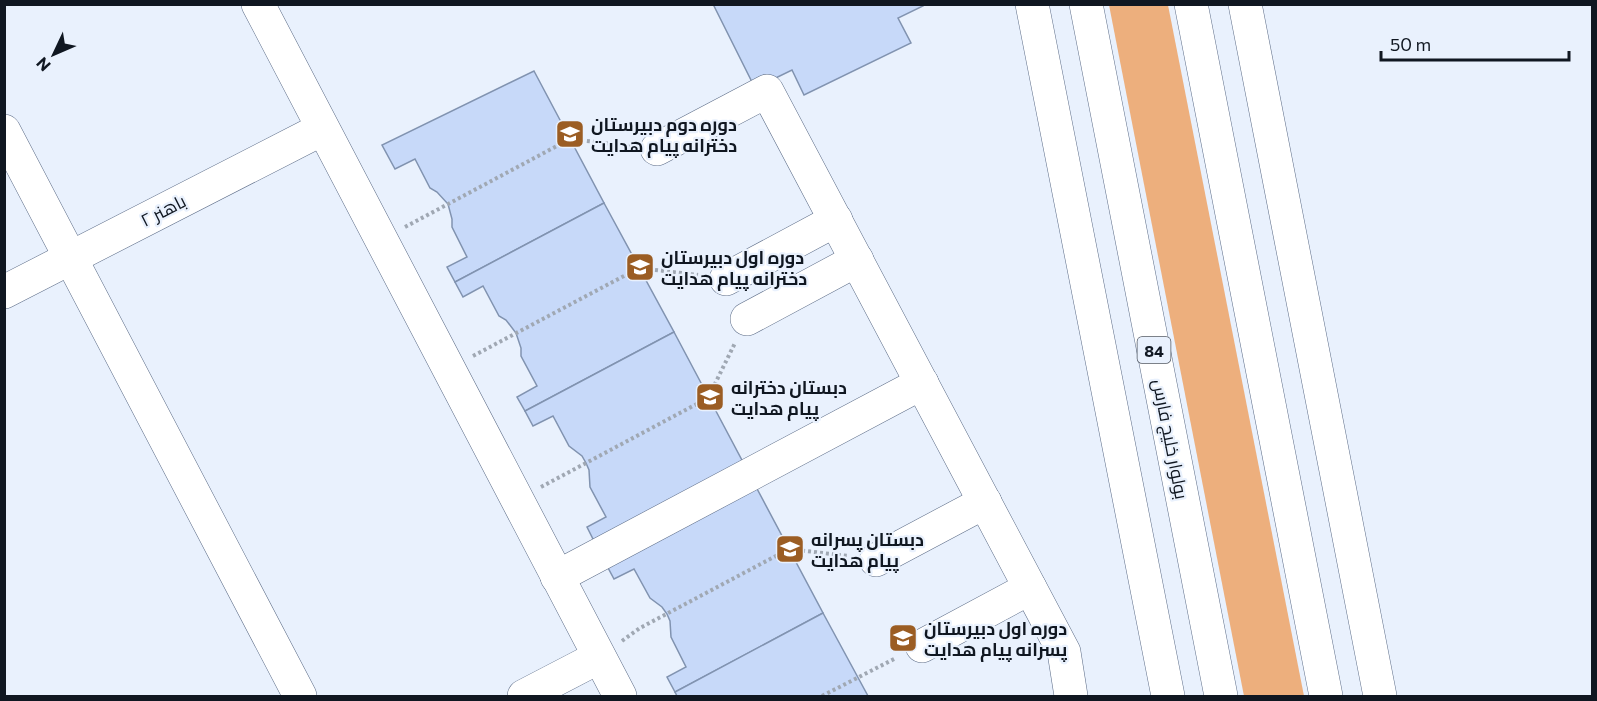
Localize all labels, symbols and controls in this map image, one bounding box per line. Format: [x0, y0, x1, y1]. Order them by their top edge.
north arrow [24, 24, 84, 84]
scale bar [1381, 24, 1568, 62]
text: 50 m [1390, 33, 1431, 55]
text: N [32, 54, 54, 76]
place label: دوره دوم دبیرستان دخترانه پیام هدایت [591, 113, 737, 158]
school or university icon: دوره دوم دبیرستان دخترانه پیام هدایت [554, 118, 586, 150]
street label: باهنر ۲ [137, 189, 190, 232]
place label: دوره اول دبیرستان دخترانه پیام هدایت [661, 246, 807, 291]
school or university icon: دوره اول دبیرستان دخترانه پیام هدایت [624, 251, 656, 283]
road number: 84 [1138, 337, 1170, 363]
place label: دبستان دخترانه پیام هدایت [731, 376, 847, 421]
street label: بولوار خلیج فارس [1147, 377, 1193, 501]
school or university icon: دبستان دخترانه پیام هدایت [694, 381, 726, 413]
place label: دبستان پسرانه پیام هدایت [811, 528, 924, 573]
school or university icon: دبستان پسرانه پیام هدایت [774, 533, 806, 565]
place label: دوره اول دبیرستان پسرانه پیام هدایت [924, 617, 1068, 662]
school or university icon: دوره اول دبیرستان پسرانه پیام هدایت [887, 622, 919, 654]

